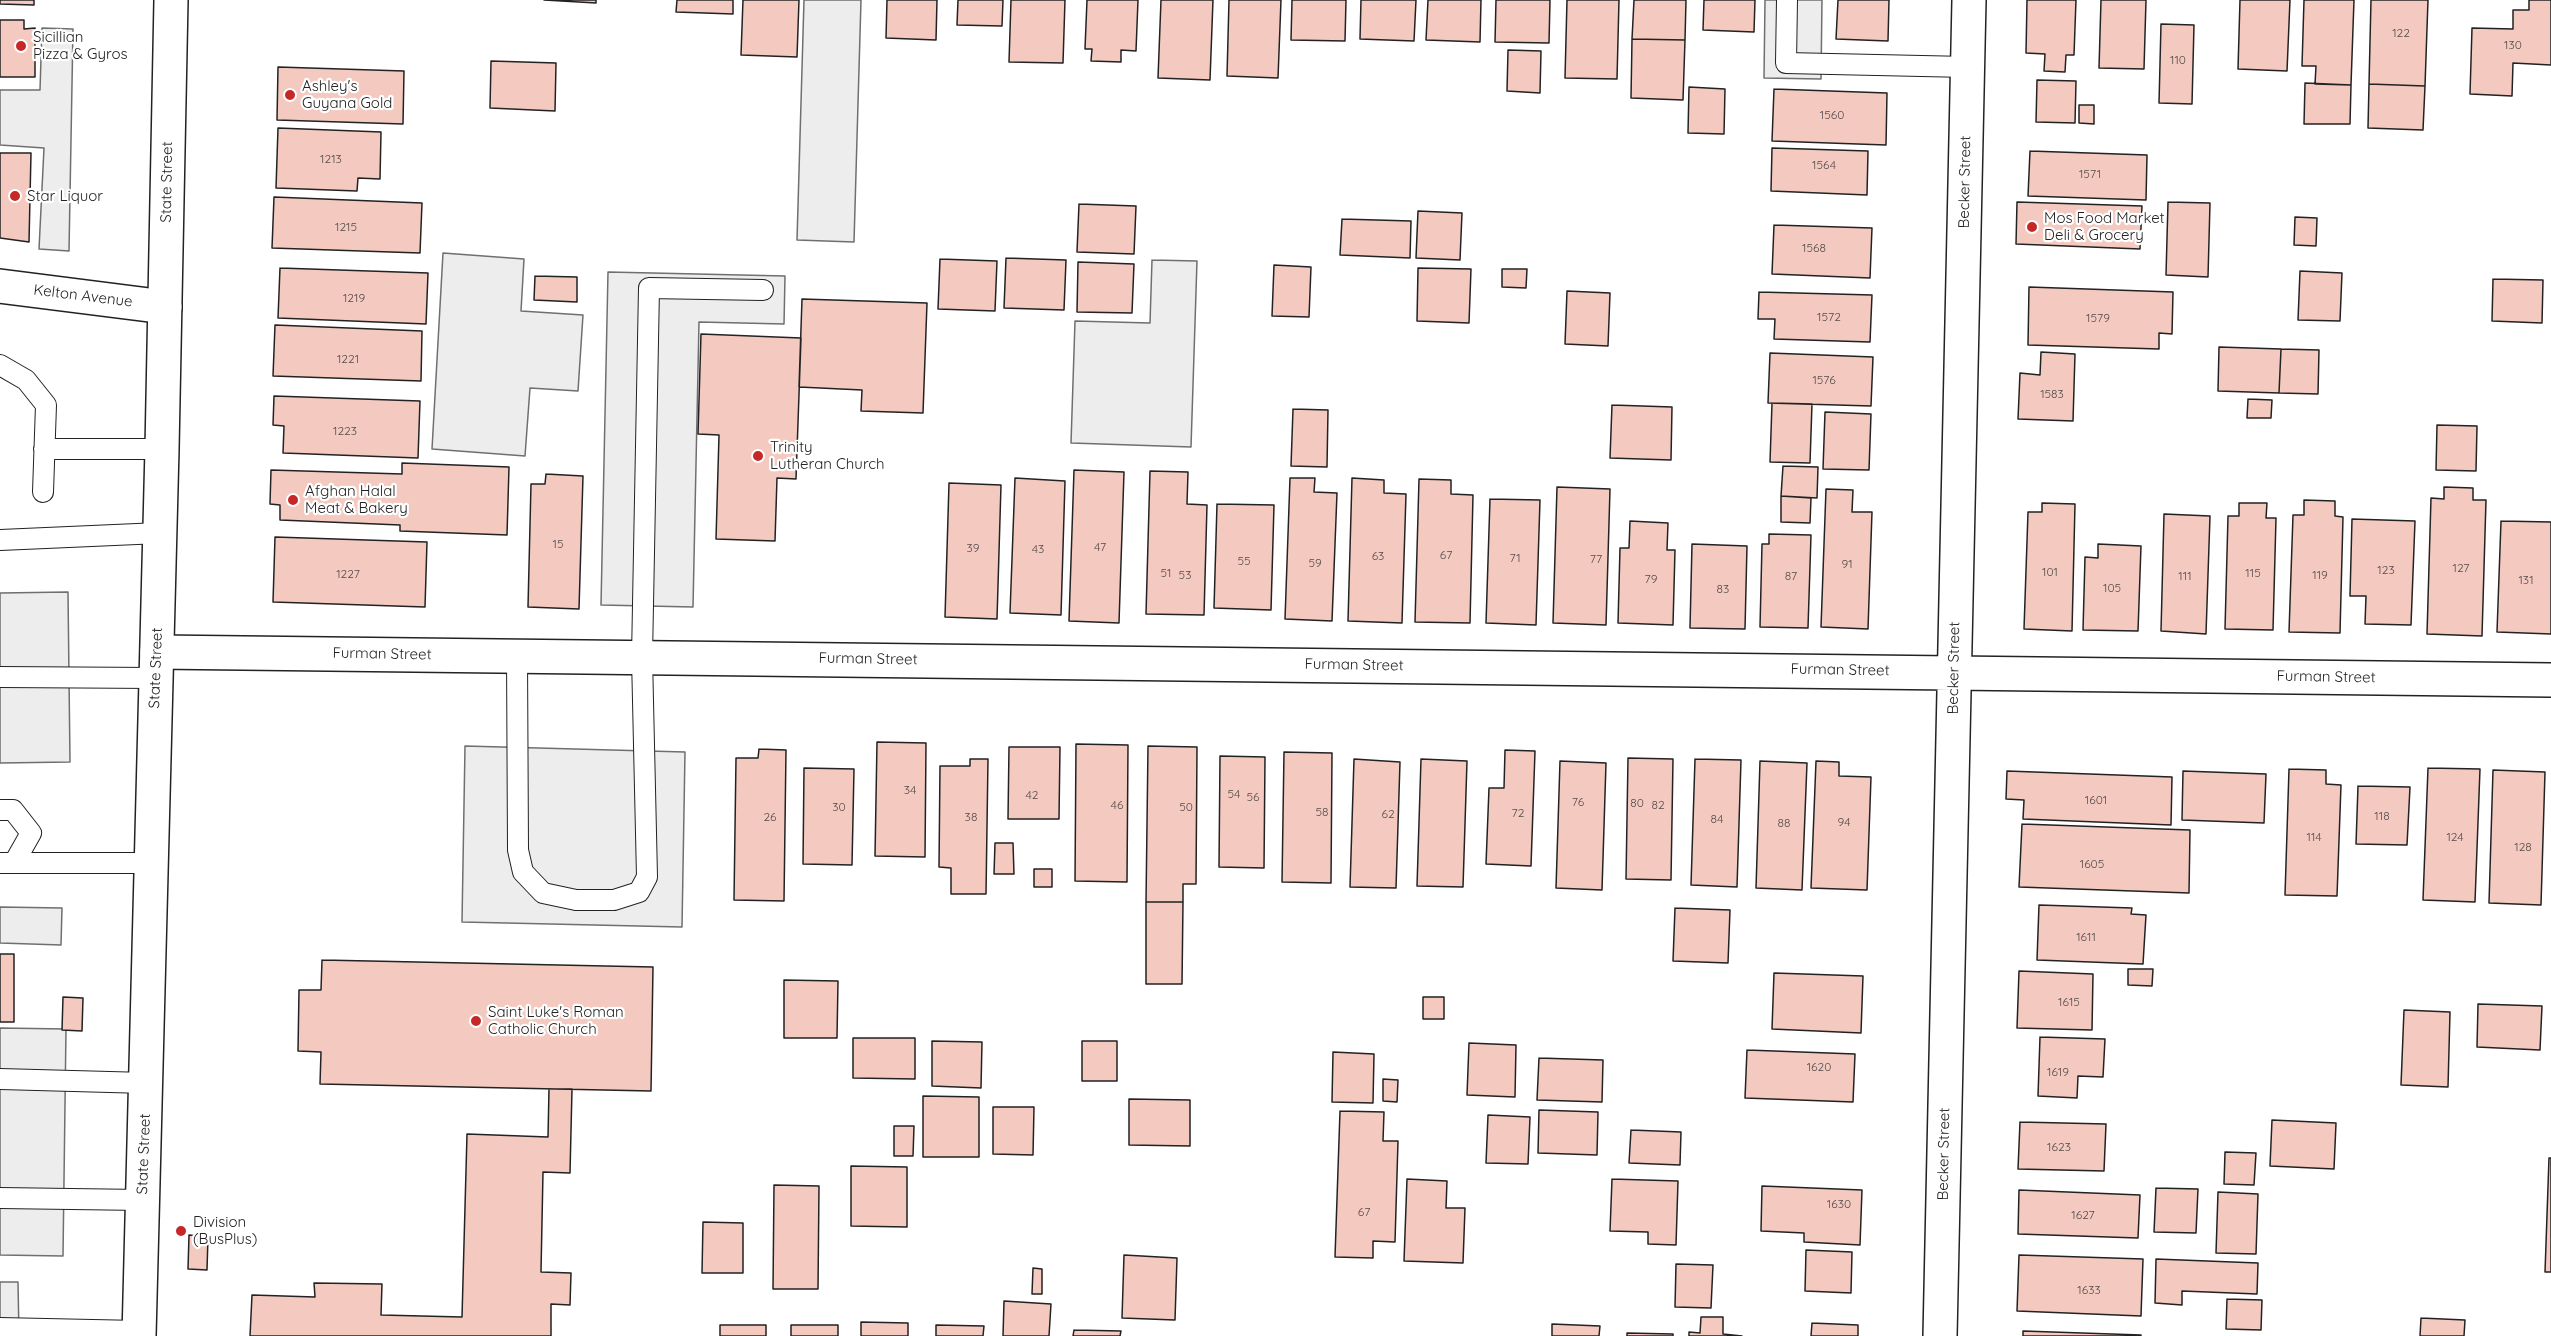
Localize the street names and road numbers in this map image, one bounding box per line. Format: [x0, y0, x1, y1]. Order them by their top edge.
street label: Becker Street [1955, 135, 1975, 229]
street label: State Street [157, 141, 177, 223]
street label: Kelton Avenue [32, 281, 134, 311]
street label: Becker Street [1944, 621, 1964, 715]
street label: State Street [146, 627, 166, 709]
street label: Furman Street [332, 644, 432, 664]
street label: Furman Street [818, 649, 918, 669]
street label: Furman Street [1304, 655, 1404, 675]
street label: Furman Street [1790, 660, 1890, 680]
street label: Furman Street [2276, 667, 2376, 687]
street label: Becker Street [1934, 1107, 1954, 1201]
street label: State Street [134, 1113, 154, 1195]

